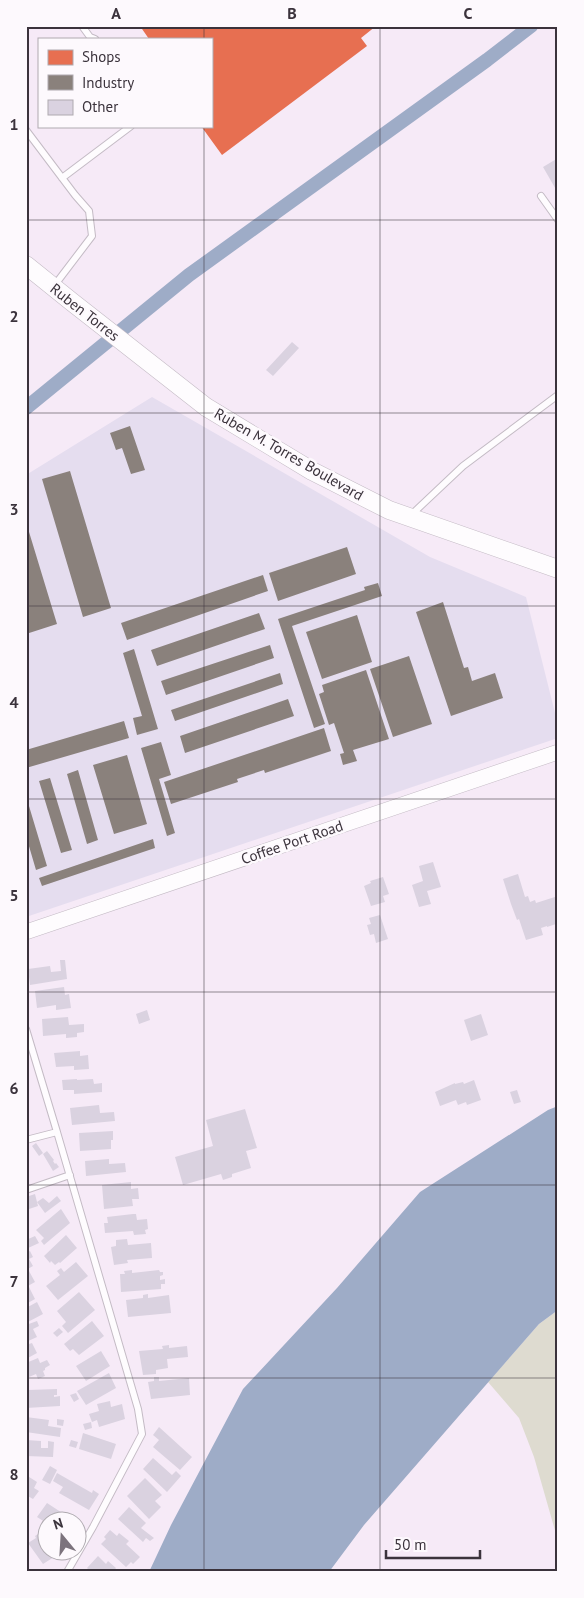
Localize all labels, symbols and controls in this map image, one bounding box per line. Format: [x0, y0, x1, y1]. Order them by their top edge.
text: A [111, 3, 121, 23]
text: B [287, 3, 297, 23]
text: C [464, 3, 473, 23]
legend [38, 38, 212, 128]
text: Shops [82, 47, 121, 66]
text: Industry [82, 73, 134, 92]
text: Other [82, 97, 118, 116]
text: 1 [9, 114, 19, 134]
street label: Ruben Torres [46, 279, 124, 345]
text: 2 [9, 306, 19, 326]
street label: Ruben M. Torres Boulevard [211, 403, 367, 505]
text: 3 [9, 499, 19, 519]
text: 4 [9, 692, 19, 712]
street label: Coffee Port Road [238, 816, 346, 868]
text: 5 [9, 885, 19, 905]
text: 6 [9, 1078, 19, 1098]
text: 7 [9, 1271, 19, 1291]
text: 8 [9, 1464, 19, 1484]
north arrow [38, 1510, 88, 1560]
text: N [51, 1514, 65, 1534]
scale bar [386, 1528, 480, 1560]
text: 50 m [394, 1535, 427, 1554]

